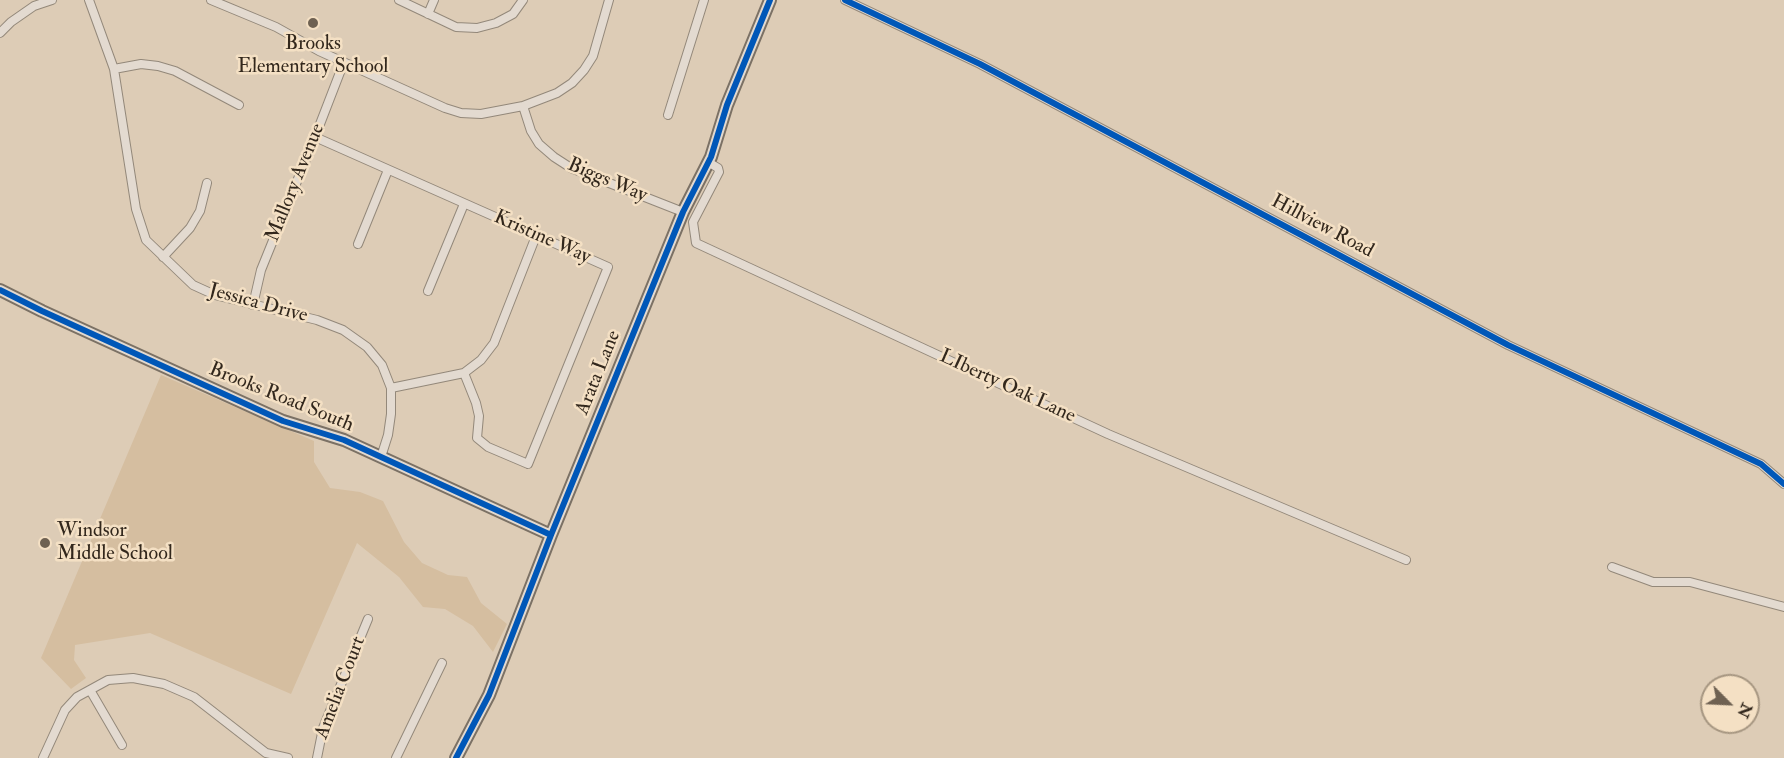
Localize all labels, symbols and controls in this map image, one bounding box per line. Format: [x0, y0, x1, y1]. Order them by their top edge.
marker: Brooks Elementary School [306, 16, 320, 30]
place label: Brooks Elementary School [238, 33, 388, 80]
street label: Mallory Avenue [261, 120, 331, 246]
street label: Biggs Way [563, 153, 651, 209]
street label: Hillview Road [1267, 190, 1377, 264]
street label: Kristine Way [490, 206, 594, 270]
street label: Jessica Drive [206, 279, 310, 329]
street label: Arata Lane [571, 327, 627, 419]
street label: LIberty Oak Lane [935, 345, 1079, 429]
street label: Brooks Road South [205, 358, 357, 438]
place label: Windsor Middle School [57, 520, 173, 567]
marker: Windsor Middle School [38, 536, 52, 550]
street label: Amelia Court [310, 633, 372, 743]
north arrow [1700, 674, 1760, 734]
text: N [1733, 700, 1757, 721]

